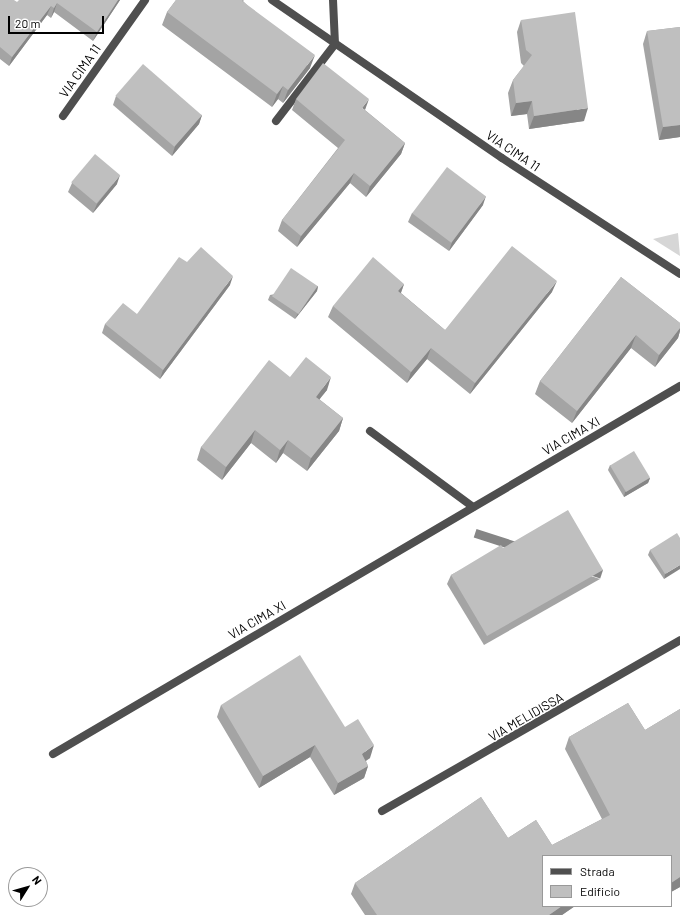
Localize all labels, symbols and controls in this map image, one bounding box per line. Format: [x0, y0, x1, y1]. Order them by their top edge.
scale bar [10, 8, 106, 34]
text: 20 m [15, 16, 41, 30]
street label: VIA CIMA 11 [56, 41, 104, 101]
street label: VIA CIMA 11 [483, 127, 543, 175]
street label: VIA CIMA XI [540, 413, 602, 459]
street label: VIA CIMA XI [226, 597, 288, 643]
street label: VIA MELIDISSA [486, 689, 566, 745]
legend [542, 855, 672, 907]
text: Strada [580, 864, 615, 878]
north arrow [8, 867, 48, 907]
text: N [30, 873, 45, 887]
text: Edificio [580, 884, 620, 898]

